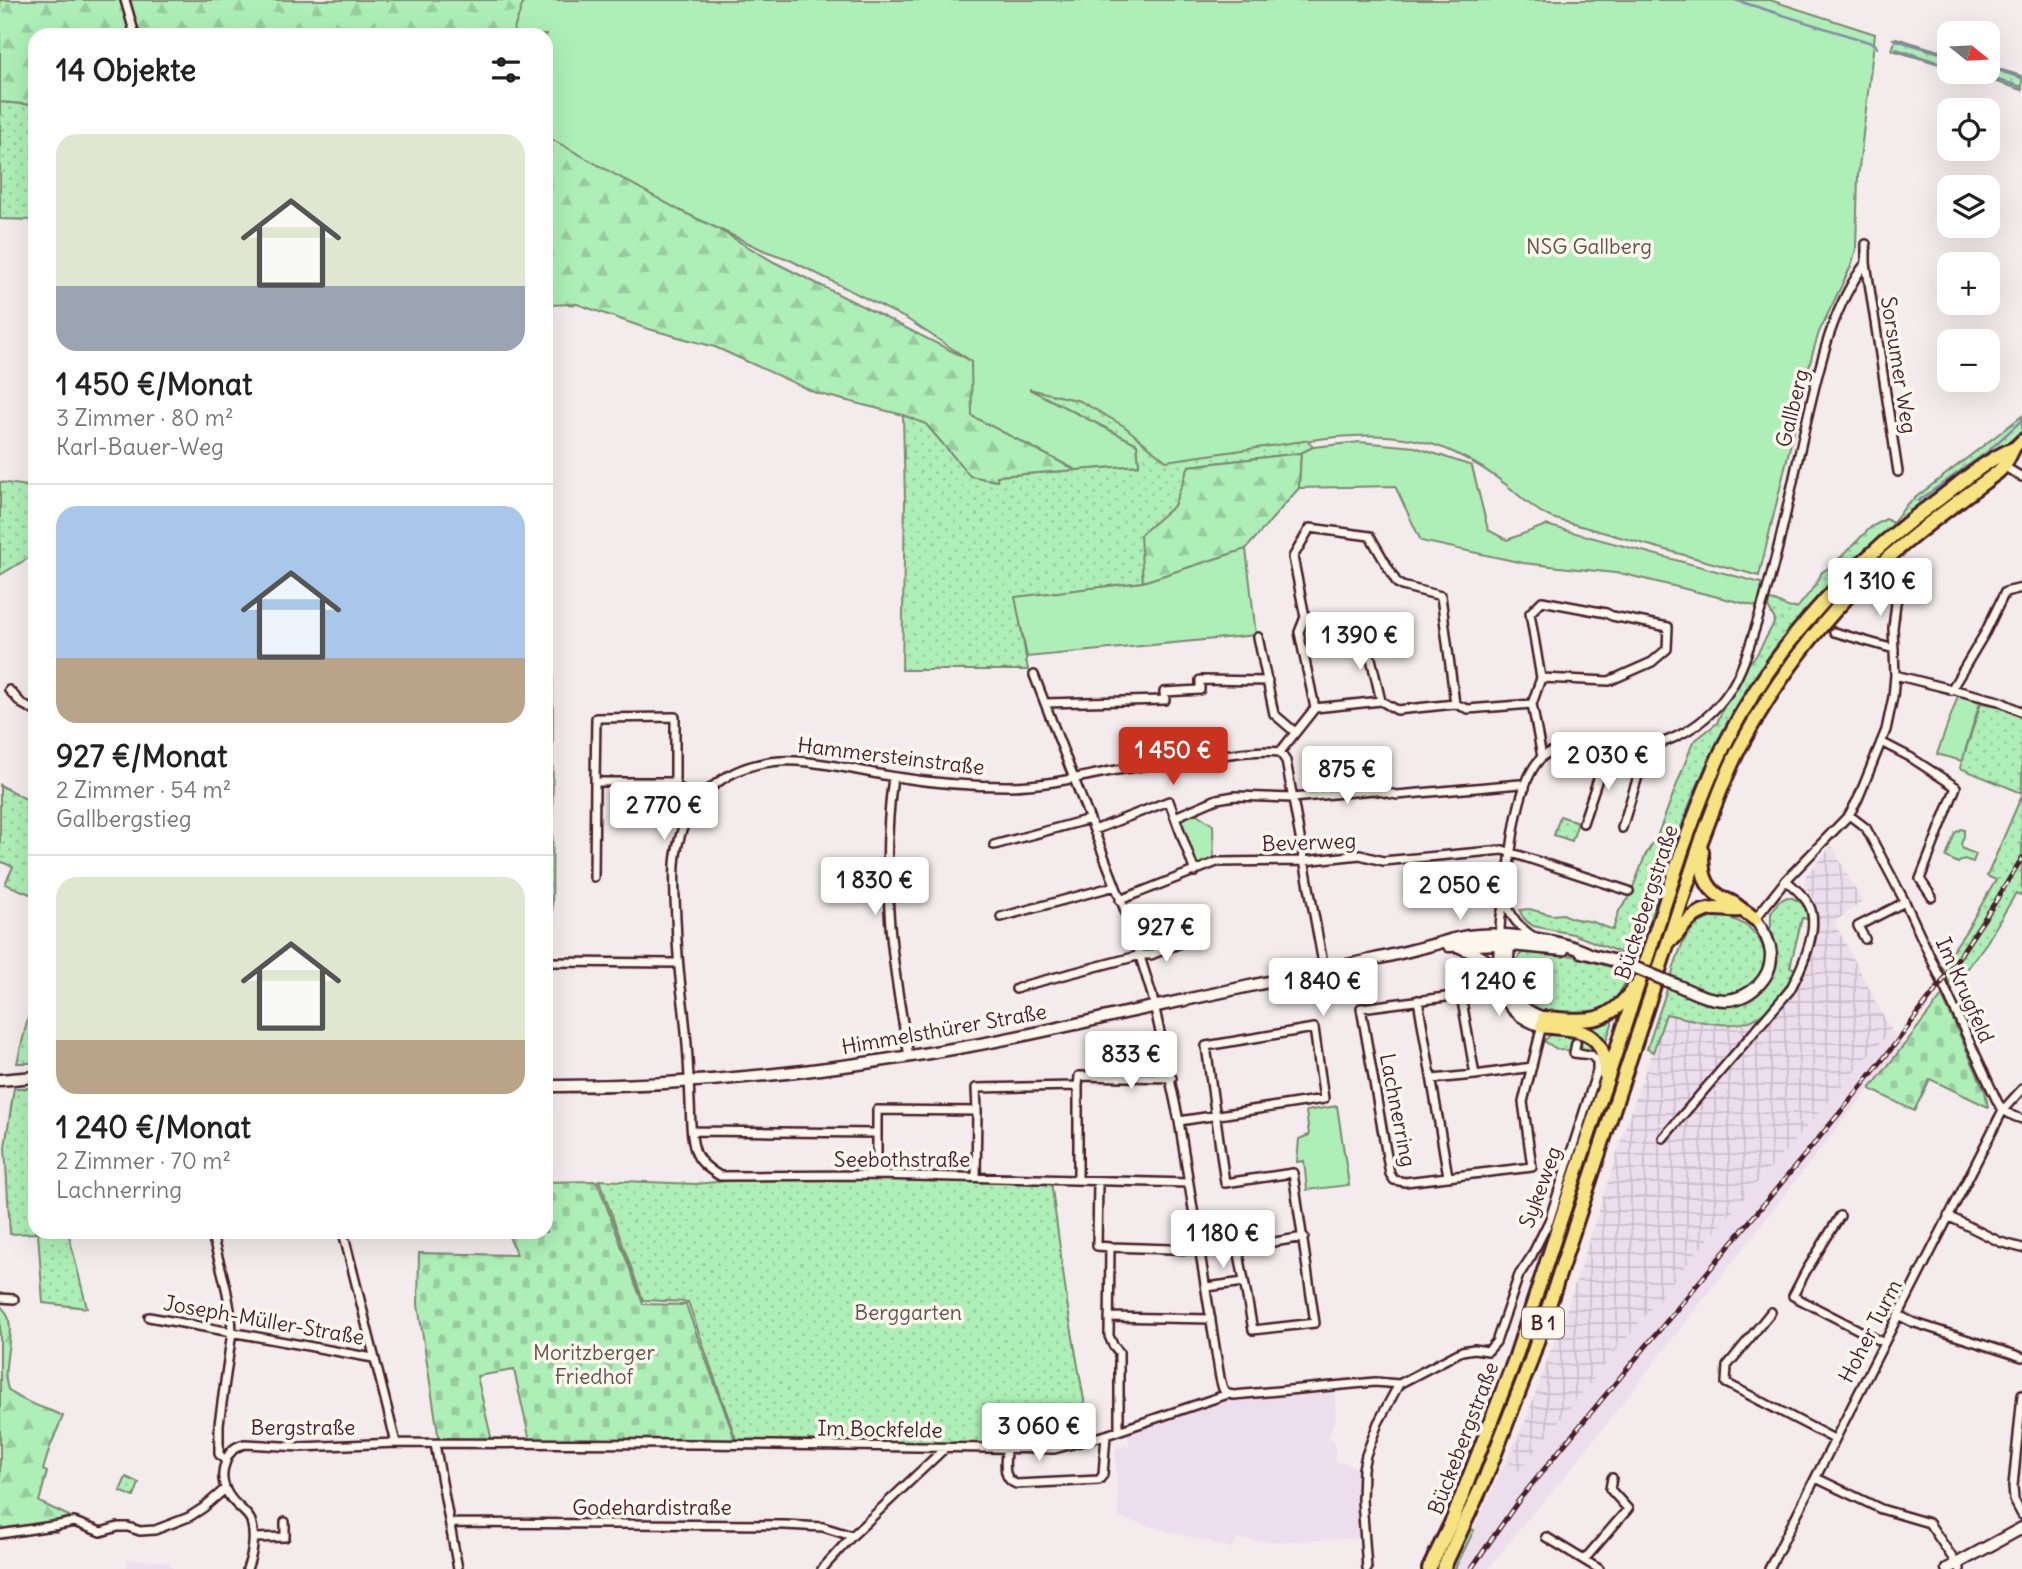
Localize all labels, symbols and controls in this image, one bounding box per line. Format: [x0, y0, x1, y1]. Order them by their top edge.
north arrow [1937, 21, 2000, 84]
map controls [1937, 21, 2000, 392]
text: 14 Objekte [56, 51, 196, 89]
icon: filters [487, 51, 525, 89]
button: locate [1937, 98, 2000, 161]
button: layers [1937, 175, 2000, 238]
icon: home [228, 180, 354, 306]
park label: NSG Gallberg [1526, 233, 1652, 260]
button: + [1937, 252, 2000, 315]
street label: Sorsumer Weg [1875, 294, 1923, 436]
button: − [1937, 329, 2000, 392]
text: 1 450 €/Monat [56, 365, 252, 403]
street label: Gallberg [1769, 366, 1815, 450]
text: 3 Zimmer · 80 m² [56, 403, 234, 432]
text: Karl-Bauer-Weg [56, 432, 224, 461]
icon: home [228, 552, 354, 678]
pin: 1 310 € [1815, 558, 1945, 618]
text: 1 310 € [1844, 566, 1916, 595]
pin: 1 390 € [1295, 612, 1425, 672]
text: 1 390 € [1322, 620, 1398, 649]
pin: 1 450 € [1108, 728, 1238, 787]
street label: Hammersteinstraße [796, 731, 986, 781]
pin: 2 030 € [1543, 732, 1673, 792]
text: 1 450 € [1135, 735, 1211, 764]
text: 927 €/Monat [56, 737, 227, 775]
text: 2 030 € [1567, 740, 1649, 769]
pin: 875 € [1298, 746, 1396, 806]
text: 875 € [1318, 754, 1376, 783]
text: 2 Zimmer · 54 m² [56, 775, 231, 804]
pin: 2 770 € [599, 782, 729, 842]
text: 2 770 € [626, 790, 702, 819]
text: Gallbergstieg [56, 804, 192, 833]
street label: Bückebergstraße [1608, 821, 1684, 983]
street label: Beverweg [1261, 827, 1357, 857]
pin: 1 830 € [810, 858, 940, 917]
pin: 2 050 € [1395, 862, 1525, 922]
text: 1 830 € [837, 865, 913, 894]
text: 2 050 € [1419, 870, 1501, 899]
pin: 927 € [1117, 904, 1215, 964]
text: 927 € [1137, 912, 1195, 941]
icon: home [228, 923, 354, 1049]
street label: Im Krugfeld [1930, 933, 2000, 1047]
pin: 1 840 € [1258, 958, 1388, 1018]
pin: 1 240 € [1434, 958, 1564, 1018]
text: 1 840 € [1285, 966, 1361, 995]
text: 1 240 € [1461, 966, 1537, 995]
street label: Himmelsthürer Straße [839, 998, 1049, 1060]
pin: 833 € [1082, 1032, 1180, 1091]
text: 833 € [1101, 1039, 1161, 1068]
street label: Lachnerring [1374, 1051, 1422, 1169]
text: 1 240 €/Monat [56, 1108, 251, 1146]
street label: Sykeweg [1513, 1142, 1567, 1232]
text: 2 Zimmer · 70 m² [56, 1146, 231, 1175]
street label: Seebothstraße [834, 1146, 970, 1173]
text: Lachnerring [56, 1175, 182, 1204]
pin: 1 180 € [1158, 1210, 1288, 1270]
text: 1 180 € [1187, 1218, 1259, 1247]
street label: Hoher Turm [1832, 1275, 1908, 1387]
street label: Joseph-Müller-Straße [162, 1289, 366, 1351]
park label: Berggarten [854, 1299, 962, 1326]
road number: B 1 [1522, 1308, 1564, 1338]
park label: Moritzberger Friedhof [533, 1339, 655, 1390]
street label: Bückebergstraße [1422, 1358, 1504, 1518]
pin: 3 060 € [974, 1404, 1104, 1463]
text: 3 060 € [998, 1411, 1080, 1440]
street label: Bergstraße [251, 1414, 355, 1441]
street label: Im Bockfelde [817, 1414, 943, 1444]
street label: Godehardistraße [572, 1494, 732, 1521]

